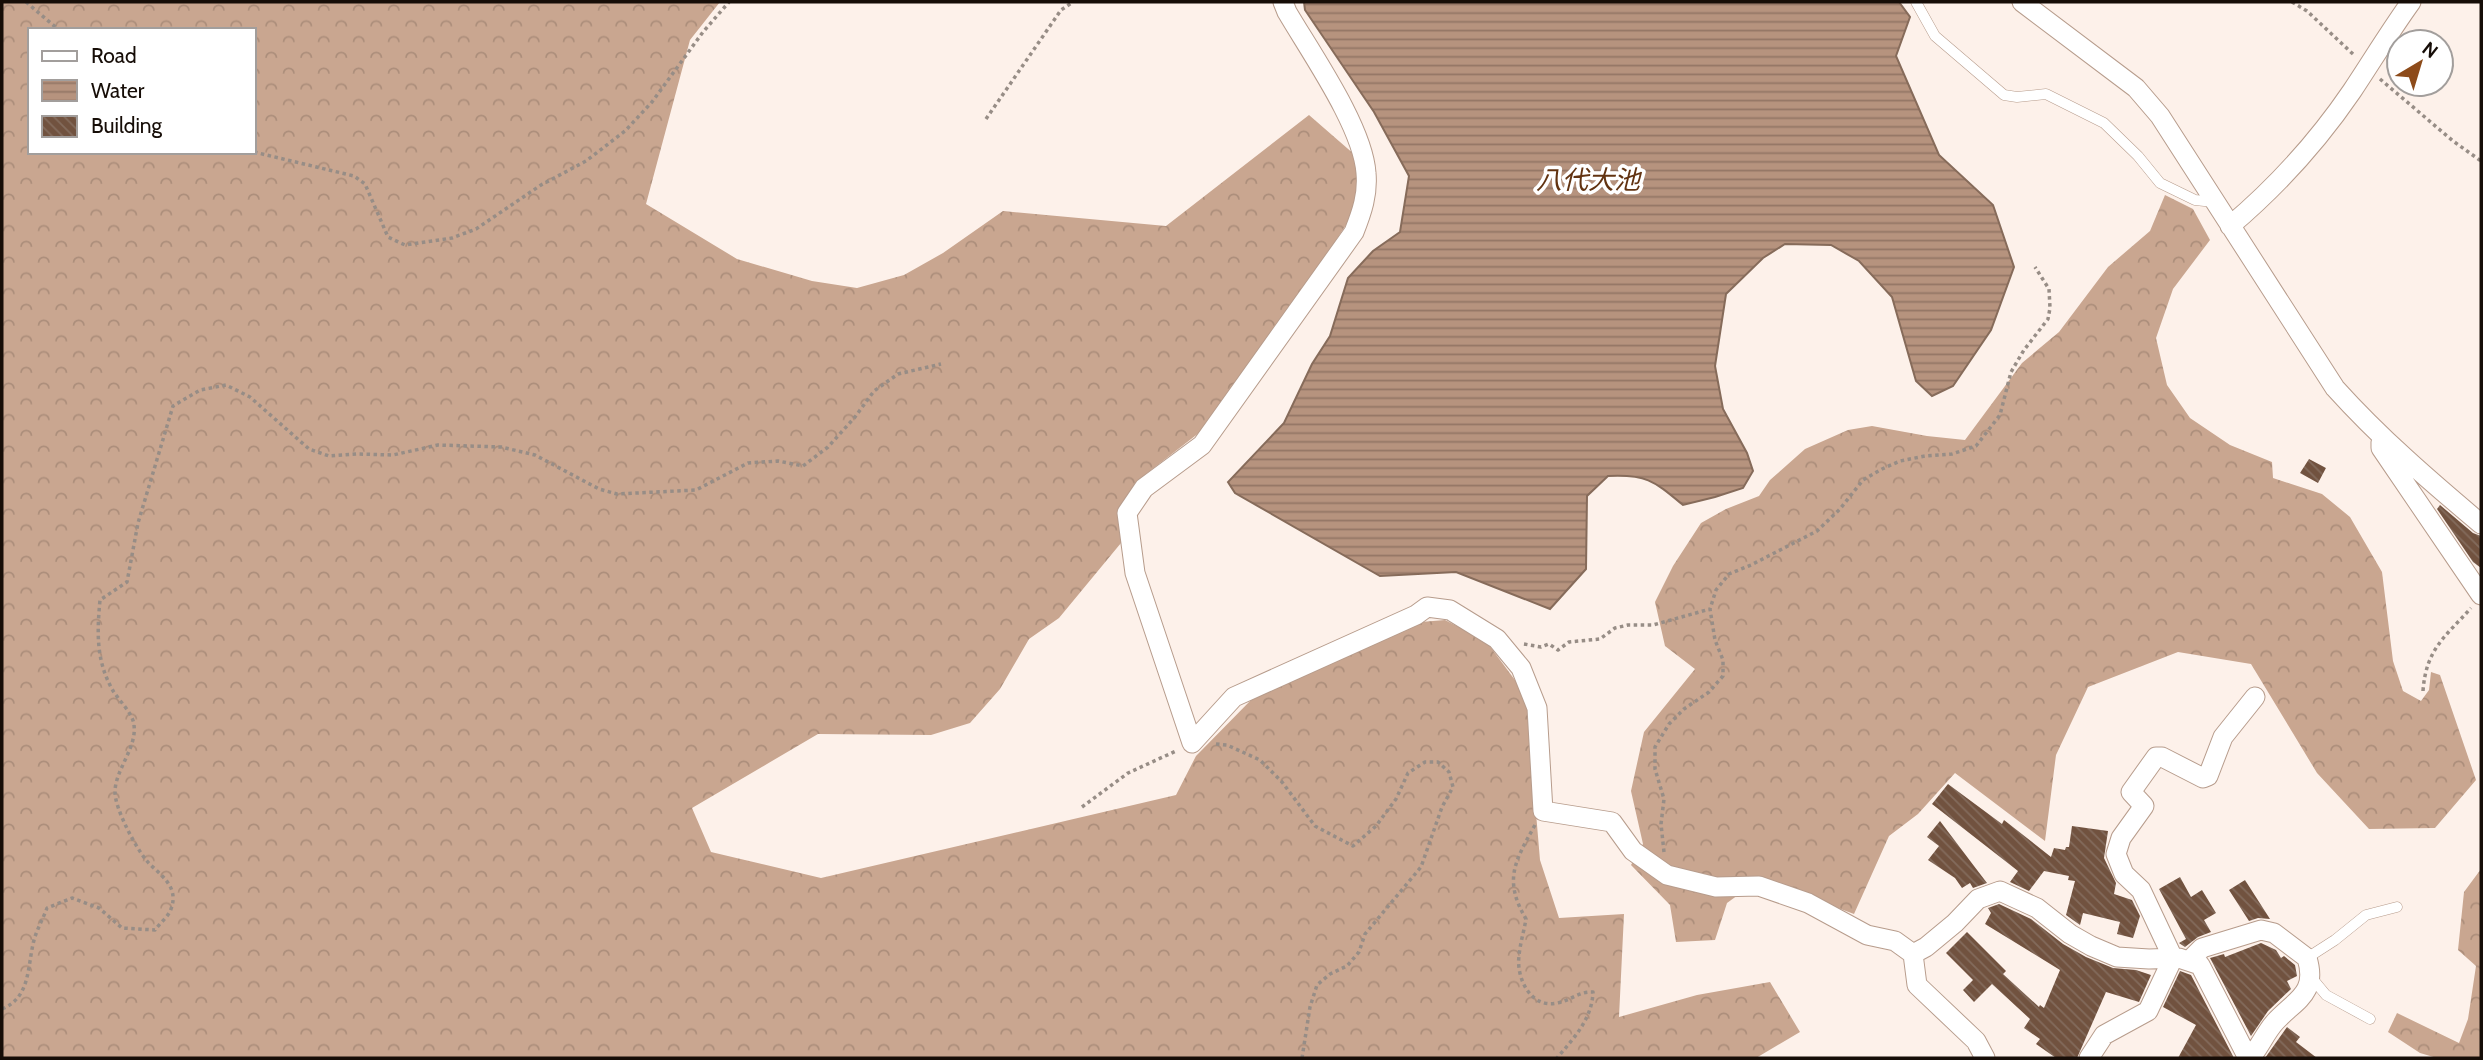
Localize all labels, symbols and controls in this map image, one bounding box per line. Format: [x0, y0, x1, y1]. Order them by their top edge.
legend [28, 28, 256, 154]
north arrow [2385, 28, 2455, 98]
text: N [2418, 37, 2443, 63]
text: Road [91, 43, 137, 68]
text: Water [91, 78, 145, 103]
text: Building [91, 113, 163, 138]
water label: 八代大池 [1536, 164, 1643, 196]

